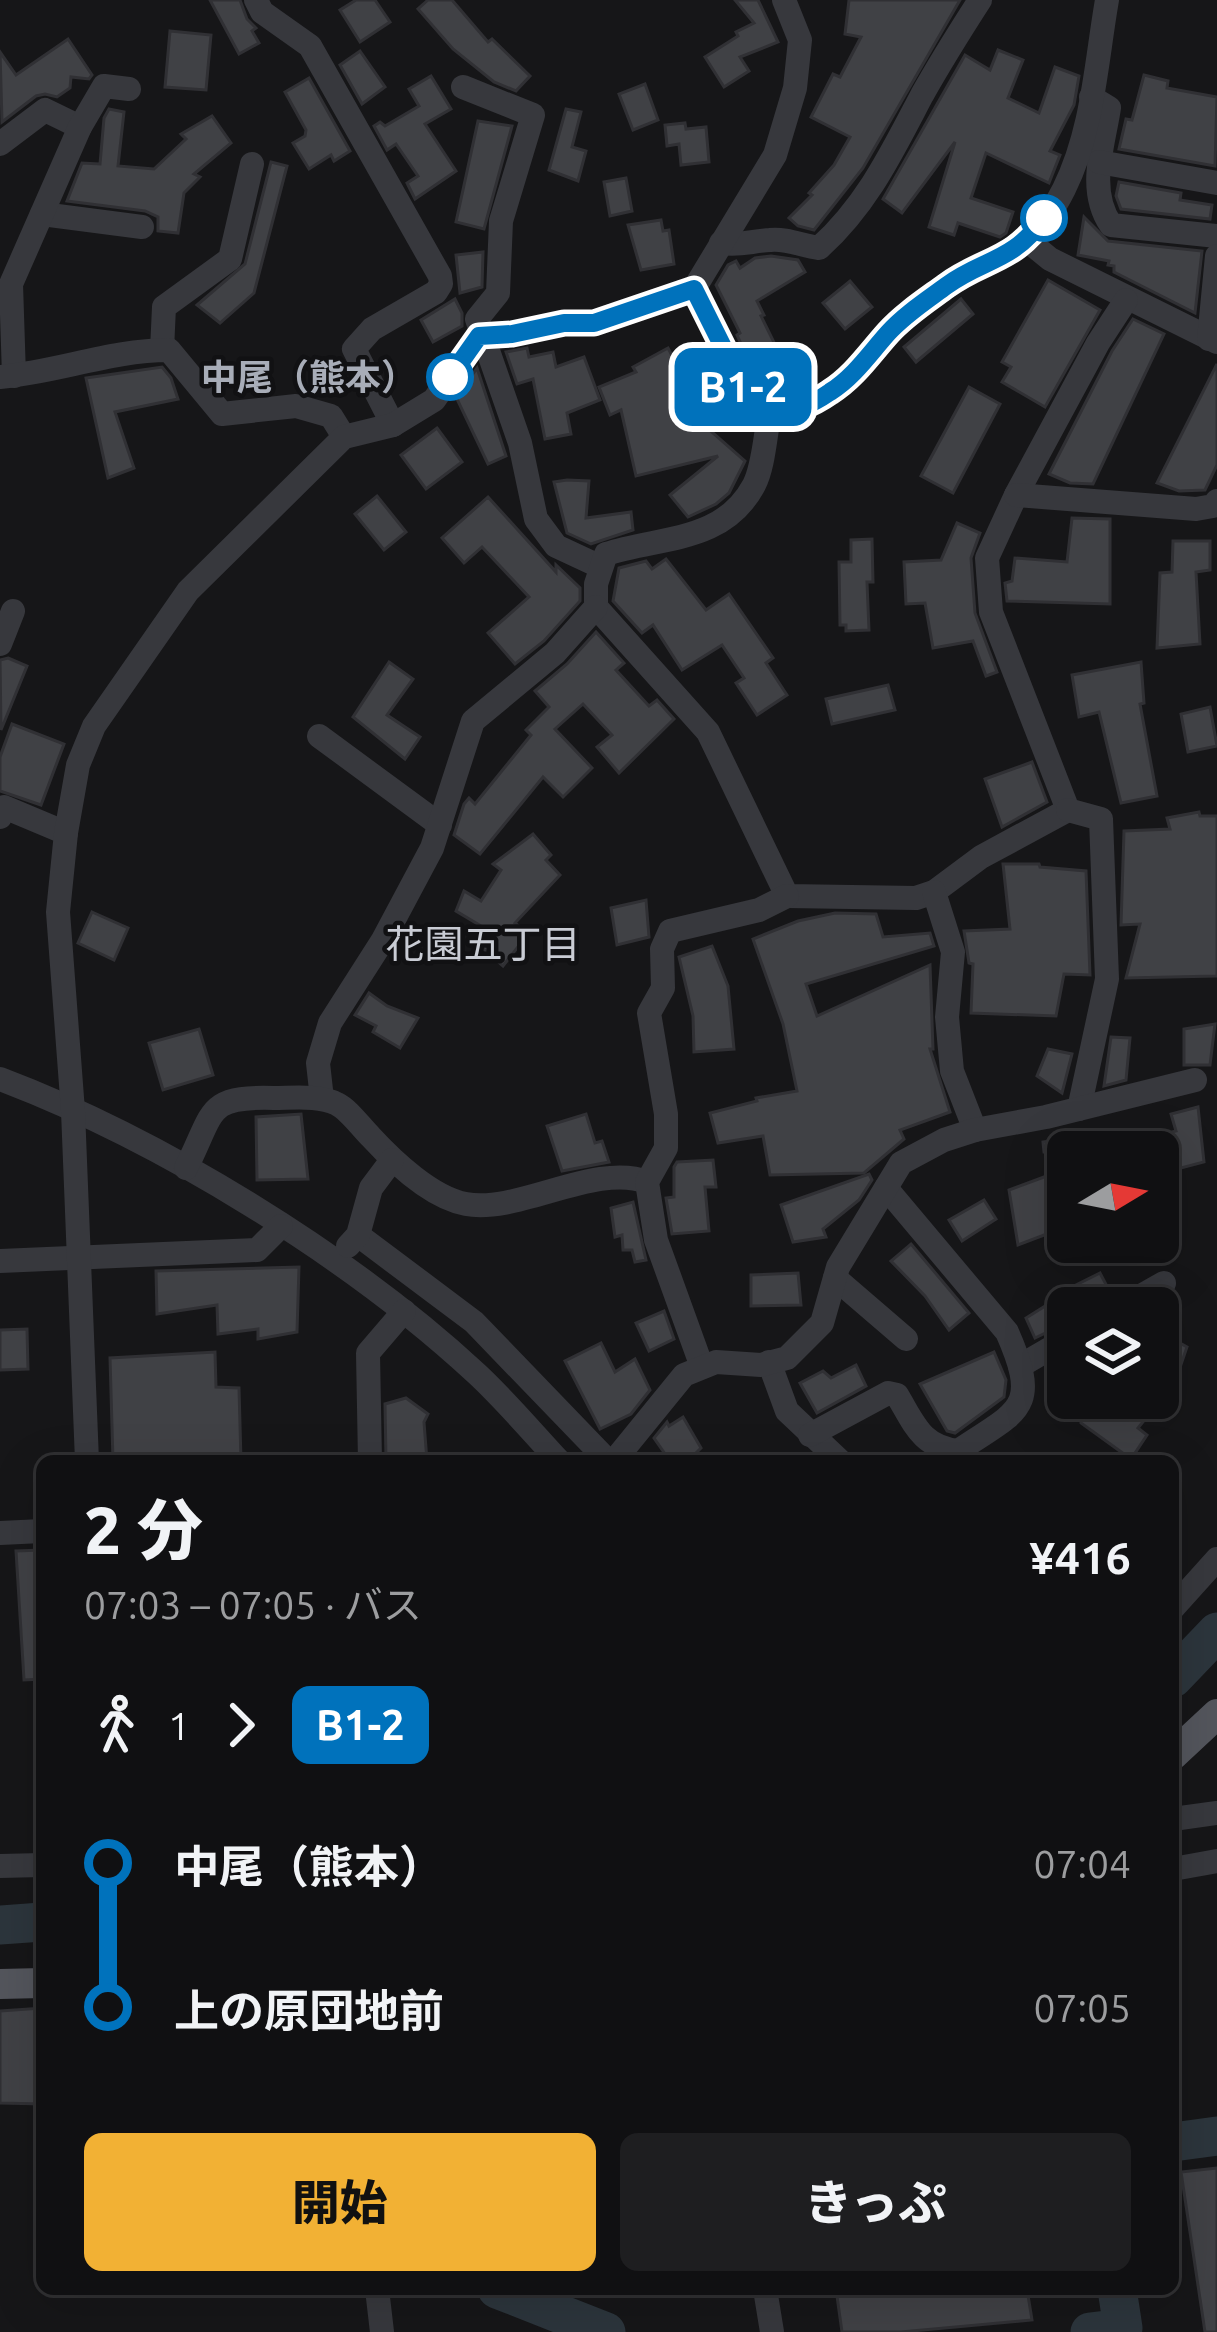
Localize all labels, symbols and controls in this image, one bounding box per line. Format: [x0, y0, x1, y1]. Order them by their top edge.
unlabelled marker [1022, 196, 1066, 240]
line badge: B1-2 [659, 348, 827, 426]
marker: 中尾（熊本） [428, 355, 472, 399]
place label: 中尾（熊本） [201, 356, 417, 397]
text: B1-2 [699, 363, 787, 410]
district label: 花園五丁目 [385, 922, 581, 965]
north arrow [1047, 1131, 1179, 1263]
map controls [1047, 1131, 1179, 1419]
button: layers [1047, 1287, 1179, 1419]
text: 2 分 [84, 1492, 203, 1566]
text: ¥416 [1029, 1532, 1131, 1583]
text: 07:03 – 07:05 · バス [84, 1583, 422, 1626]
icon: walk [84, 1692, 150, 1758]
icon: forward [208, 1692, 274, 1758]
text: B1-2 [316, 1701, 405, 1748]
text: 1 [168, 1704, 190, 1747]
text: 中尾（熊本） [174, 1841, 444, 1892]
text: 07:04 [1033, 1842, 1131, 1885]
text: 上の原団地前 [174, 1985, 444, 2036]
text: 07:05 [1033, 1986, 1131, 2029]
button: 開始 [84, 2133, 596, 2271]
button: きっぷ [620, 2133, 1131, 2271]

